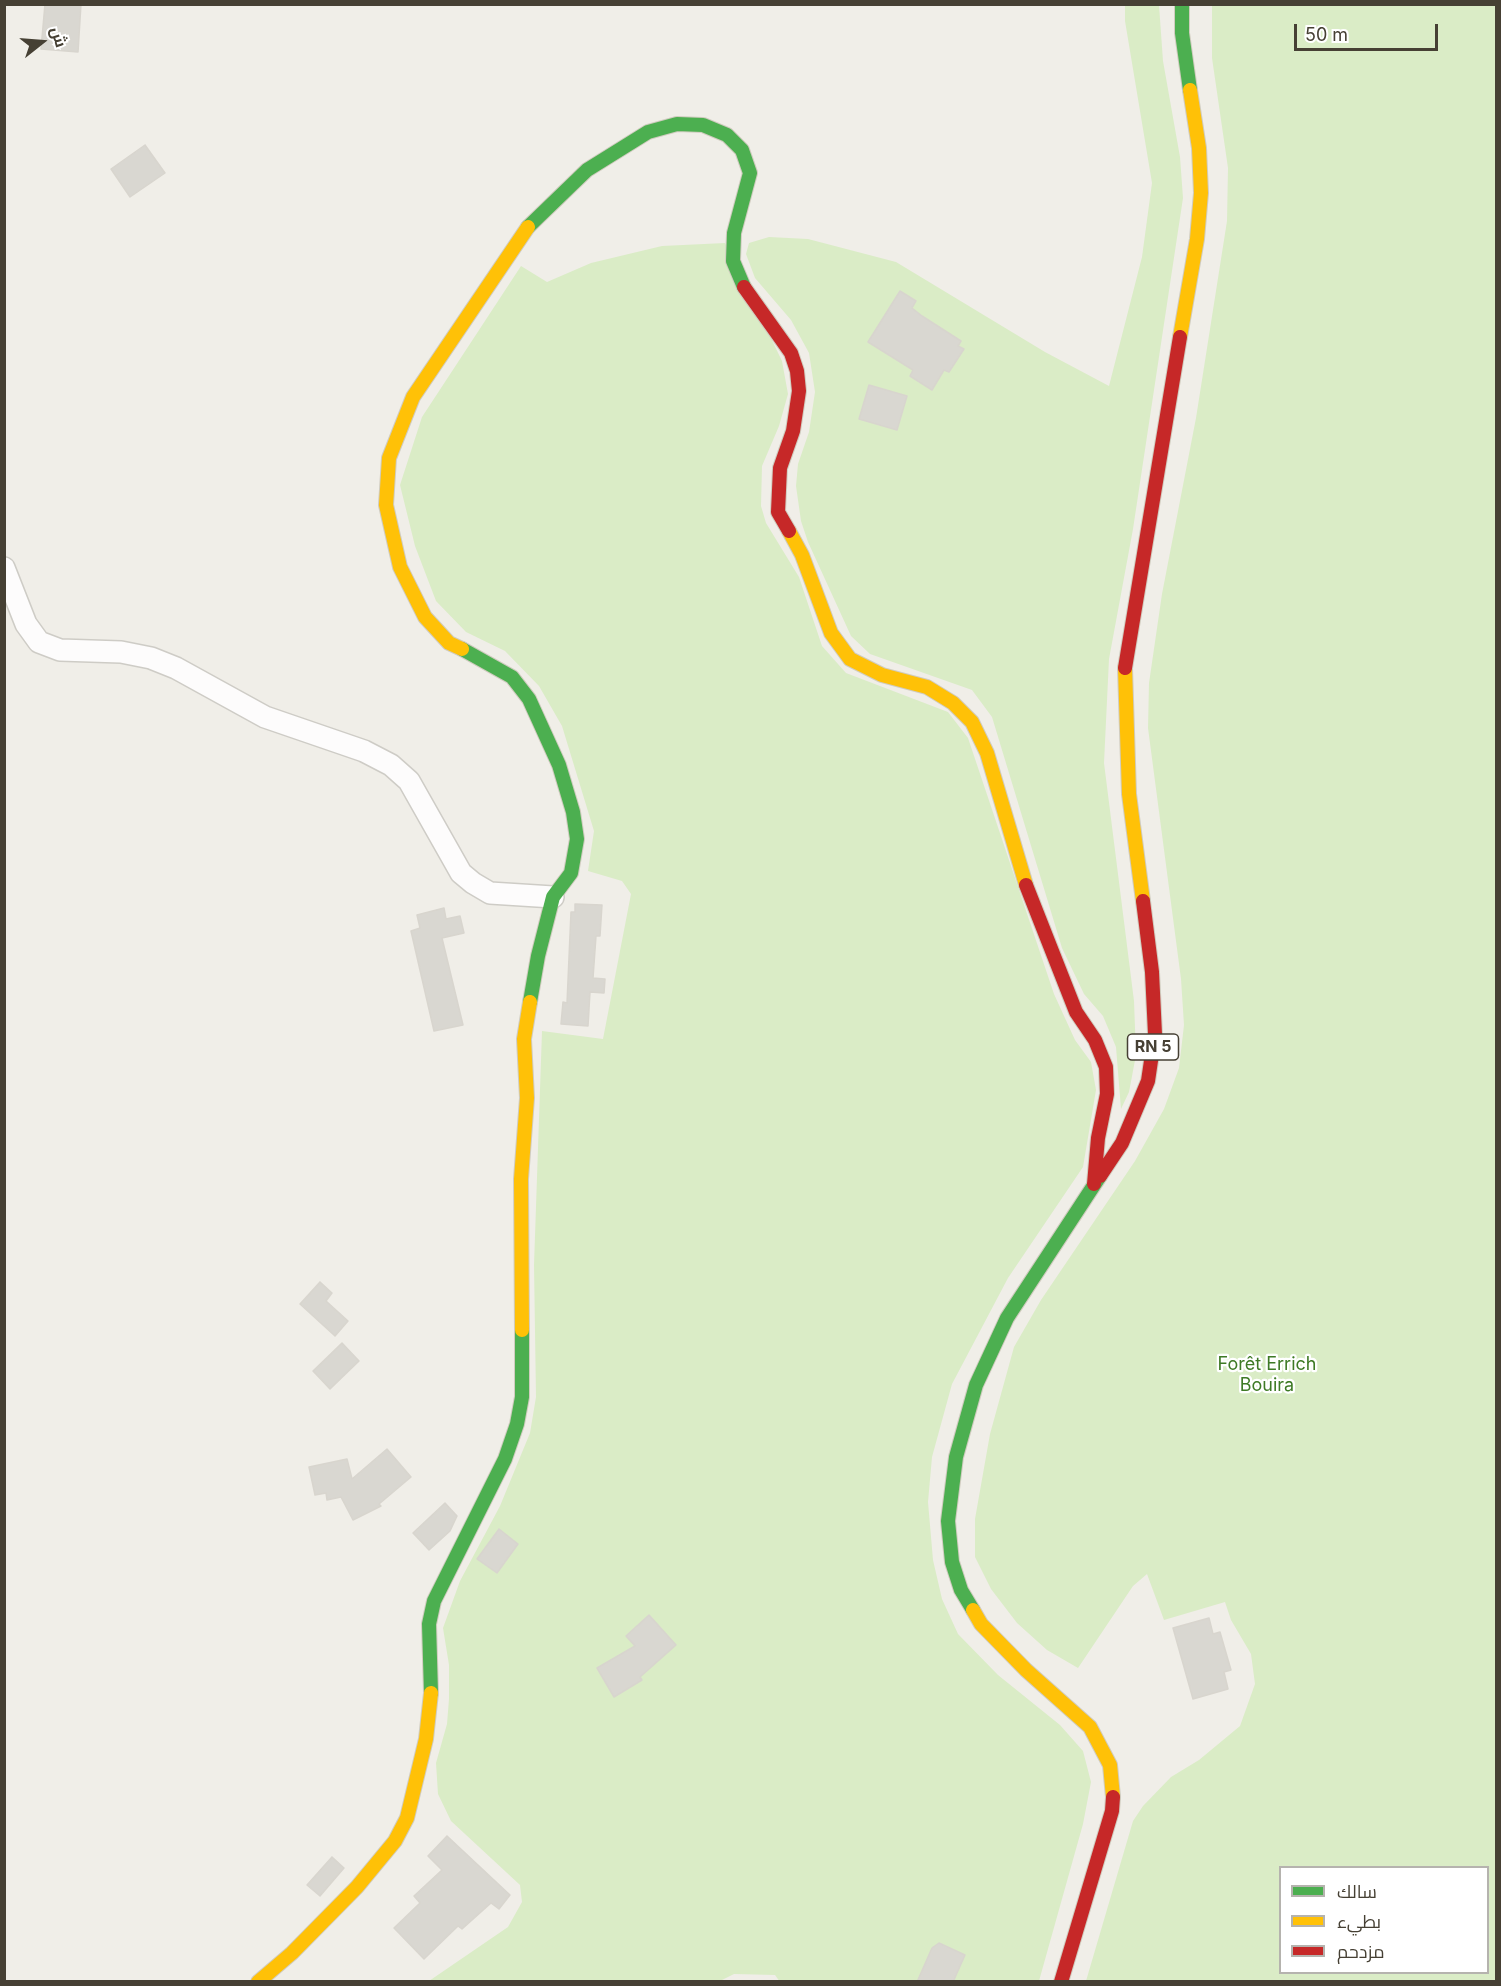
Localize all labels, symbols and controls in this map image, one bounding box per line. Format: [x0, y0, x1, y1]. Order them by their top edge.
north arrow [12, 12, 72, 72]
scale bar [1297, 12, 1441, 50]
text: ش [47, 24, 72, 49]
text: 50 m [1305, 24, 1348, 45]
road number: RN 5 [1128, 1034, 1178, 1060]
park label: Forêt Errich Bouira [1218, 1354, 1316, 1396]
legend [1279, 1866, 1489, 1974]
text: سالك [1337, 1881, 1377, 1902]
text: بطيء [1337, 1911, 1381, 1932]
text: مزدحم [1337, 1941, 1385, 1962]

